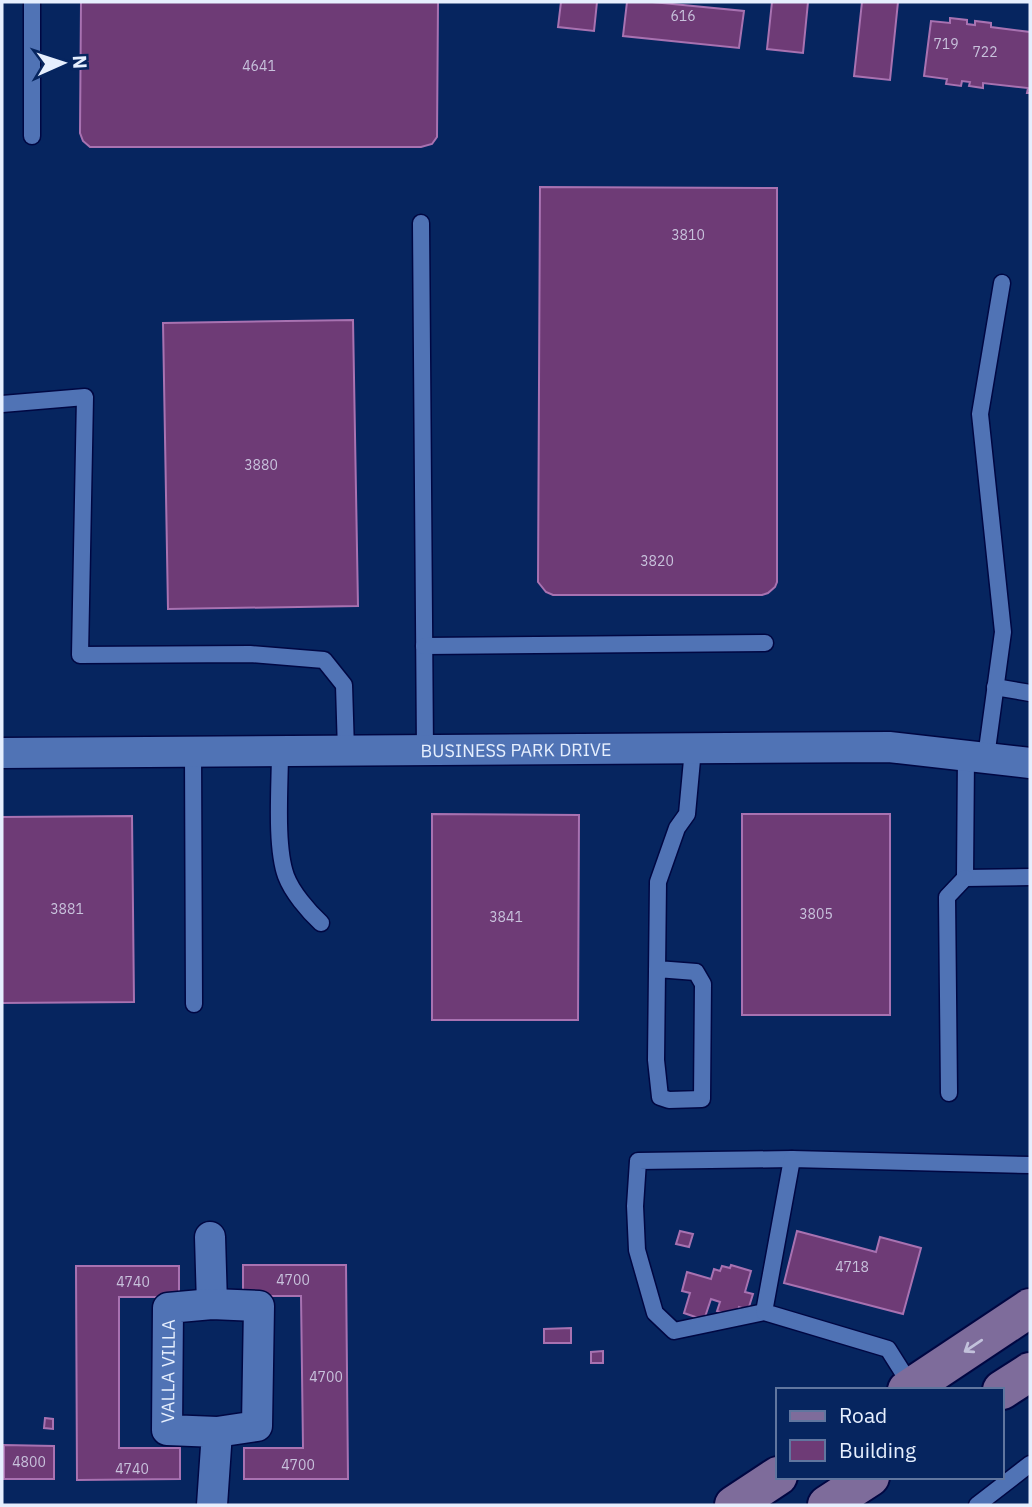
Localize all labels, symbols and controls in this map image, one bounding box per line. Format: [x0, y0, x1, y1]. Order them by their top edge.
house number: 616 [670, 7, 696, 25]
north arrow [28, 28, 98, 98]
house number: 719 [933, 35, 959, 53]
house number: 722 [972, 43, 998, 61]
text: N [68, 55, 92, 70]
house number: 4641 [242, 57, 276, 75]
house number: 3810 [671, 226, 705, 244]
house number: 3880 [244, 456, 278, 474]
house number: 3820 [640, 552, 674, 570]
street label: BUSINESS PARK DRIVE [420, 737, 612, 762]
house number: 3881 [50, 900, 84, 918]
house number: 3805 [799, 905, 833, 923]
house number: 3841 [489, 908, 523, 926]
house number: 4718 [835, 1258, 869, 1276]
house number: 4700 [276, 1271, 310, 1289]
house number: 4740 [116, 1273, 150, 1291]
street label: VALLA VILLA [156, 1319, 179, 1423]
one-way arrow [964, 1339, 984, 1353]
house number: 4700 [309, 1368, 343, 1386]
legend [776, 1388, 1004, 1479]
text: Road [839, 1401, 887, 1429]
text: Building [839, 1436, 916, 1464]
house number: 4800 [12, 1453, 46, 1471]
house number: 4700 [281, 1456, 315, 1474]
house number: 4740 [115, 1460, 149, 1478]

